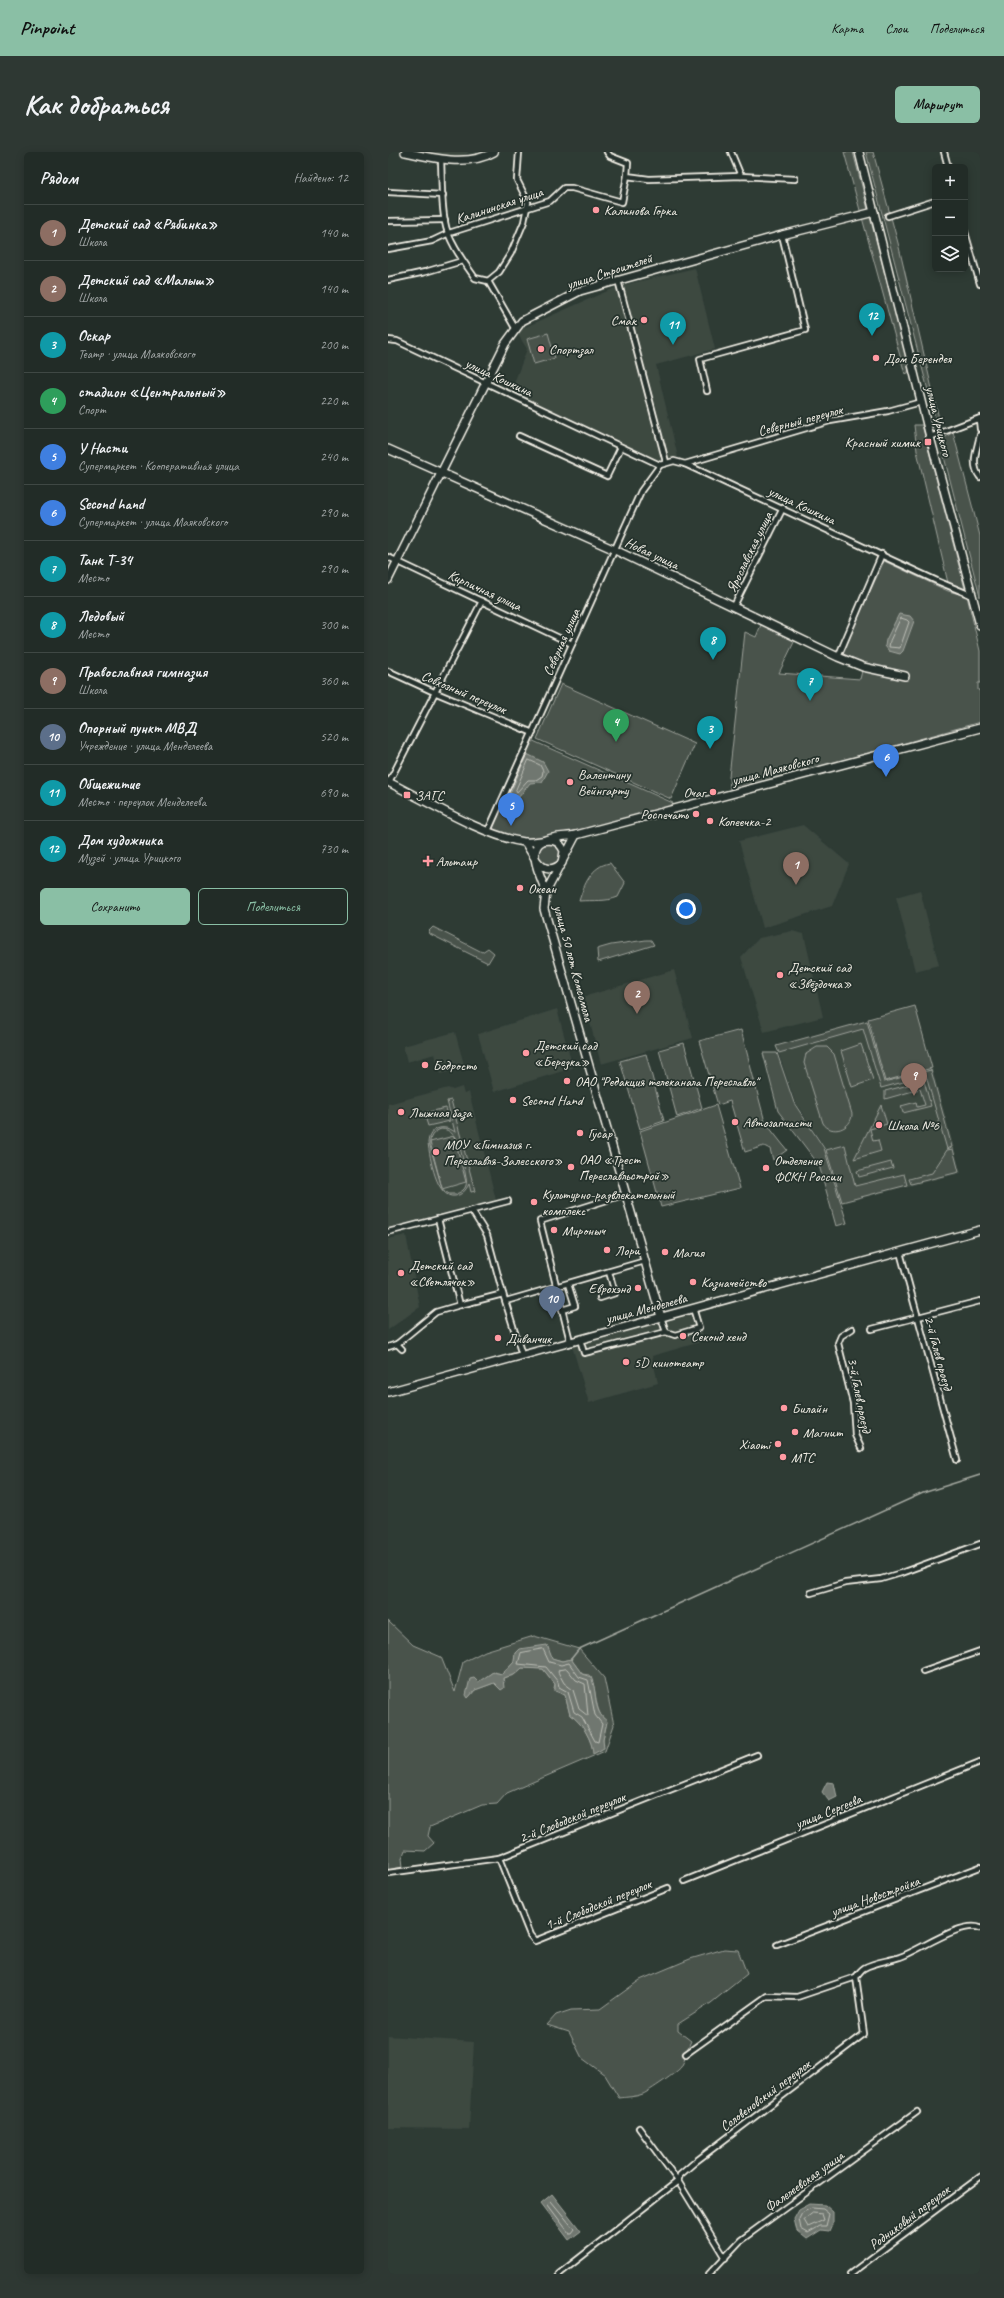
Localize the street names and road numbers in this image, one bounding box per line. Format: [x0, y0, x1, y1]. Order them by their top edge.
street label: Калининская улица [454, 183, 546, 228]
street label: улица Строителей [563, 249, 655, 294]
street label: улица Кошкина [462, 354, 536, 401]
street label: улица Урицкого [921, 383, 956, 459]
street label: Северный переулок [756, 401, 846, 440]
street label: улица Кошкина [765, 482, 839, 529]
street label: Ярославская улица [723, 508, 777, 595]
street label: Новая улица [622, 534, 682, 574]
street label: Кирпичная улица [446, 566, 525, 615]
street label: Северная улица [539, 605, 584, 678]
street label: Совхозный переулок [419, 667, 510, 719]
street label: улица Маяковского [729, 749, 822, 789]
street label: улица 50 лет Комсомола [550, 902, 598, 1025]
street label: улица Менделеева [603, 1289, 690, 1328]
street label: 2-й Галев проезд [920, 1314, 957, 1393]
street label: 3-й Галев проезд [844, 1356, 875, 1435]
street label: 2-й Слободской переулок [517, 1788, 629, 1847]
street label: улица Сергеева [792, 1790, 865, 1833]
street label: улица Новостройка [828, 1872, 923, 1921]
street label: 1-й Слободской переулок [543, 1875, 655, 1934]
street label: Соловеновский переулок [717, 2055, 815, 2135]
street label: Фалелеевская улица [761, 2146, 848, 2216]
street label: Родниковый переулок [866, 2180, 954, 2253]

